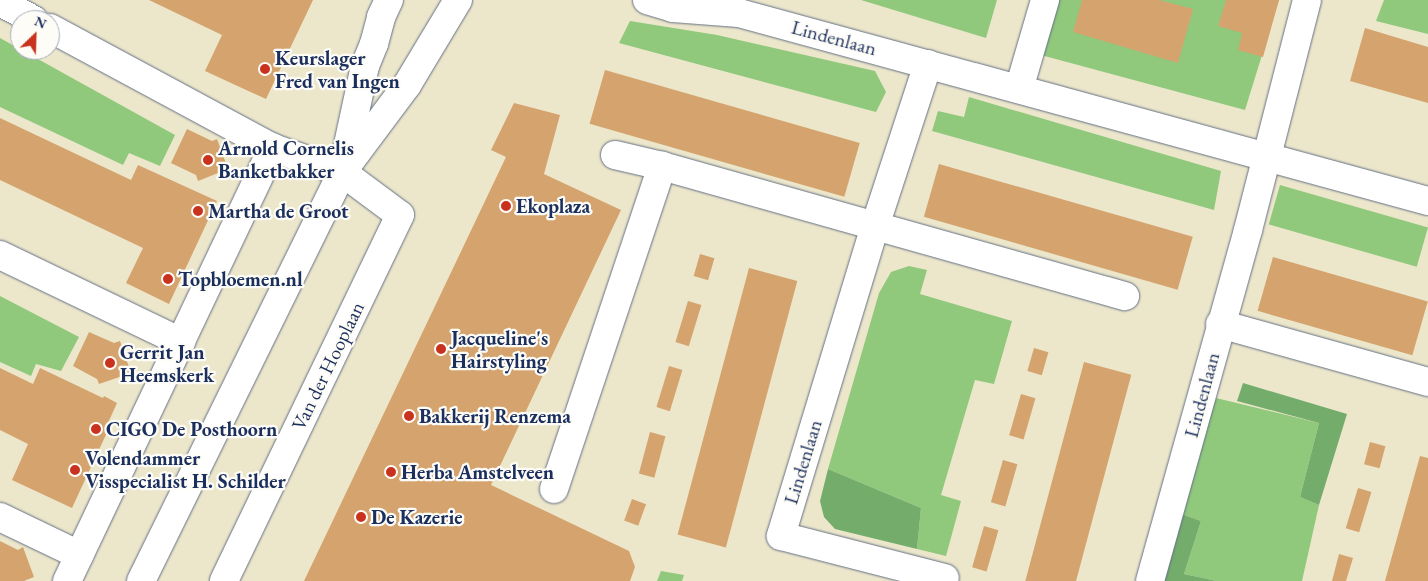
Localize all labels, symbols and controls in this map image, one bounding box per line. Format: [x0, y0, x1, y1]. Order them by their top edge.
north arrow [10, 10, 60, 60]
text: N [32, 12, 50, 33]
street label: Lindenlaan [789, 15, 879, 61]
place label: Keurslager Fred van Ingen [275, 46, 400, 93]
marker: Keurslager Fred van Ingen [259, 63, 271, 75]
place label: Arnold Cornelis Banketbakker [218, 136, 354, 183]
marker: Arnold Cornelis Banketbakker [202, 154, 214, 166]
place label: Ekoplaza [516, 194, 590, 218]
place label: Martha de Groot [208, 199, 349, 223]
marker: Ekoplaza [500, 200, 512, 212]
marker: Martha de Groot [192, 205, 204, 217]
place label: Topbloemen.nl [178, 267, 303, 291]
marker: Topbloemen.nl [162, 273, 174, 285]
street label: Van der Hooplaan [287, 298, 369, 434]
place label: Jacqueline's Hairstyling [451, 326, 548, 373]
place label: Gerrit Jan Heemskerk [120, 340, 214, 387]
marker: Jacqueline's Hairstyling [435, 343, 447, 355]
street label: Lindenlaan [1179, 350, 1225, 440]
marker: Gerrit Jan Heemskerk [104, 357, 116, 369]
place label: Bakkerij Renzema [419, 404, 571, 428]
marker: Bakkerij Renzema [403, 410, 415, 422]
place label: CIGO De Posthoorn [106, 417, 277, 441]
street label: Lindenlaan [779, 417, 827, 507]
marker: CIGO De Posthoorn [90, 423, 102, 435]
place label: Volendammer Visspecialist H. Schilder [85, 446, 286, 493]
place label: Herba Amstelveen [401, 460, 554, 484]
marker: Volendammer Visspecialist H. Schilder [69, 464, 81, 476]
marker: Herba Amstelveen [385, 466, 397, 478]
place label: De Kazerie [371, 505, 463, 529]
marker: De Kazerie [355, 511, 367, 523]

